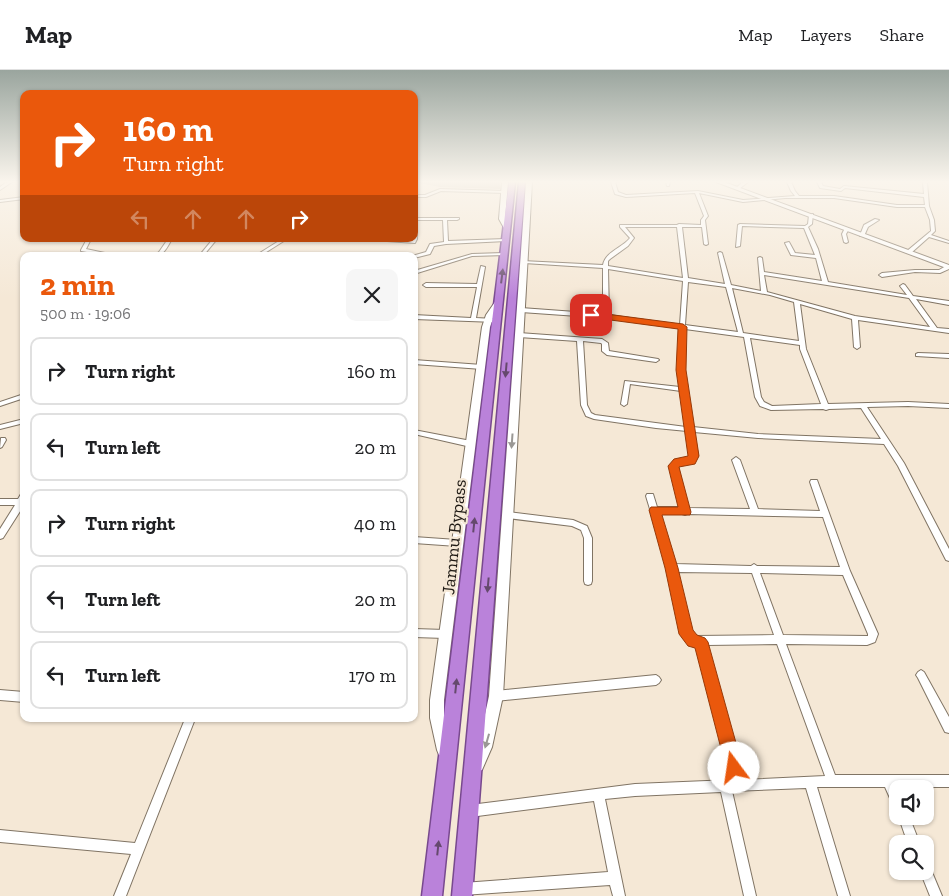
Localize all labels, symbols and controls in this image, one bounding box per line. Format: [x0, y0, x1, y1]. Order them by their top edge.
text: Map [25, 20, 72, 49]
text: Map [738, 24, 773, 46]
text: Layers [801, 24, 852, 46]
text: Share [880, 24, 924, 46]
text: 160 m [123, 108, 213, 150]
icon: right [40, 110, 105, 175]
text: Turn right [123, 150, 224, 177]
icon: left [126, 205, 154, 233]
icon: ahead [179, 205, 207, 233]
icon: ahead [232, 205, 260, 233]
icon: right [285, 205, 313, 233]
text: 2 min [40, 267, 115, 303]
one-way arrow [498, 268, 506, 284]
button: close [346, 269, 398, 321]
pin [570, 294, 612, 336]
icon: arrive [577, 301, 605, 329]
text: 500 m · 19:06 [40, 304, 131, 323]
icon: right [42, 357, 70, 385]
text: Turn right [85, 360, 175, 383]
text: 160 m [347, 360, 396, 383]
one-way arrow [502, 363, 510, 379]
icon: left [42, 433, 70, 461]
one-way arrow [508, 433, 516, 449]
text: Turn left [85, 436, 160, 459]
text: 20 m [355, 436, 396, 459]
street label: Jammu Bypass [437, 478, 471, 596]
icon: right [42, 509, 70, 537]
text: Turn right [85, 512, 175, 535]
text: 40 m [354, 512, 396, 535]
one-way arrow [470, 516, 478, 532]
one-way arrow [484, 577, 492, 593]
icon: left [42, 585, 70, 613]
text: Turn left [85, 588, 160, 611]
text: 20 m [355, 588, 396, 611]
icon: left [42, 661, 70, 689]
text: Turn left [85, 664, 160, 687]
text: 170 m [348, 664, 396, 687]
one-way arrow [452, 678, 460, 694]
one-way arrow [482, 734, 490, 749]
position arrow [707, 741, 759, 793]
map controls [889, 780, 934, 880]
button: sound [889, 780, 934, 825]
button: search [889, 835, 934, 880]
one-way arrow [434, 839, 442, 855]

